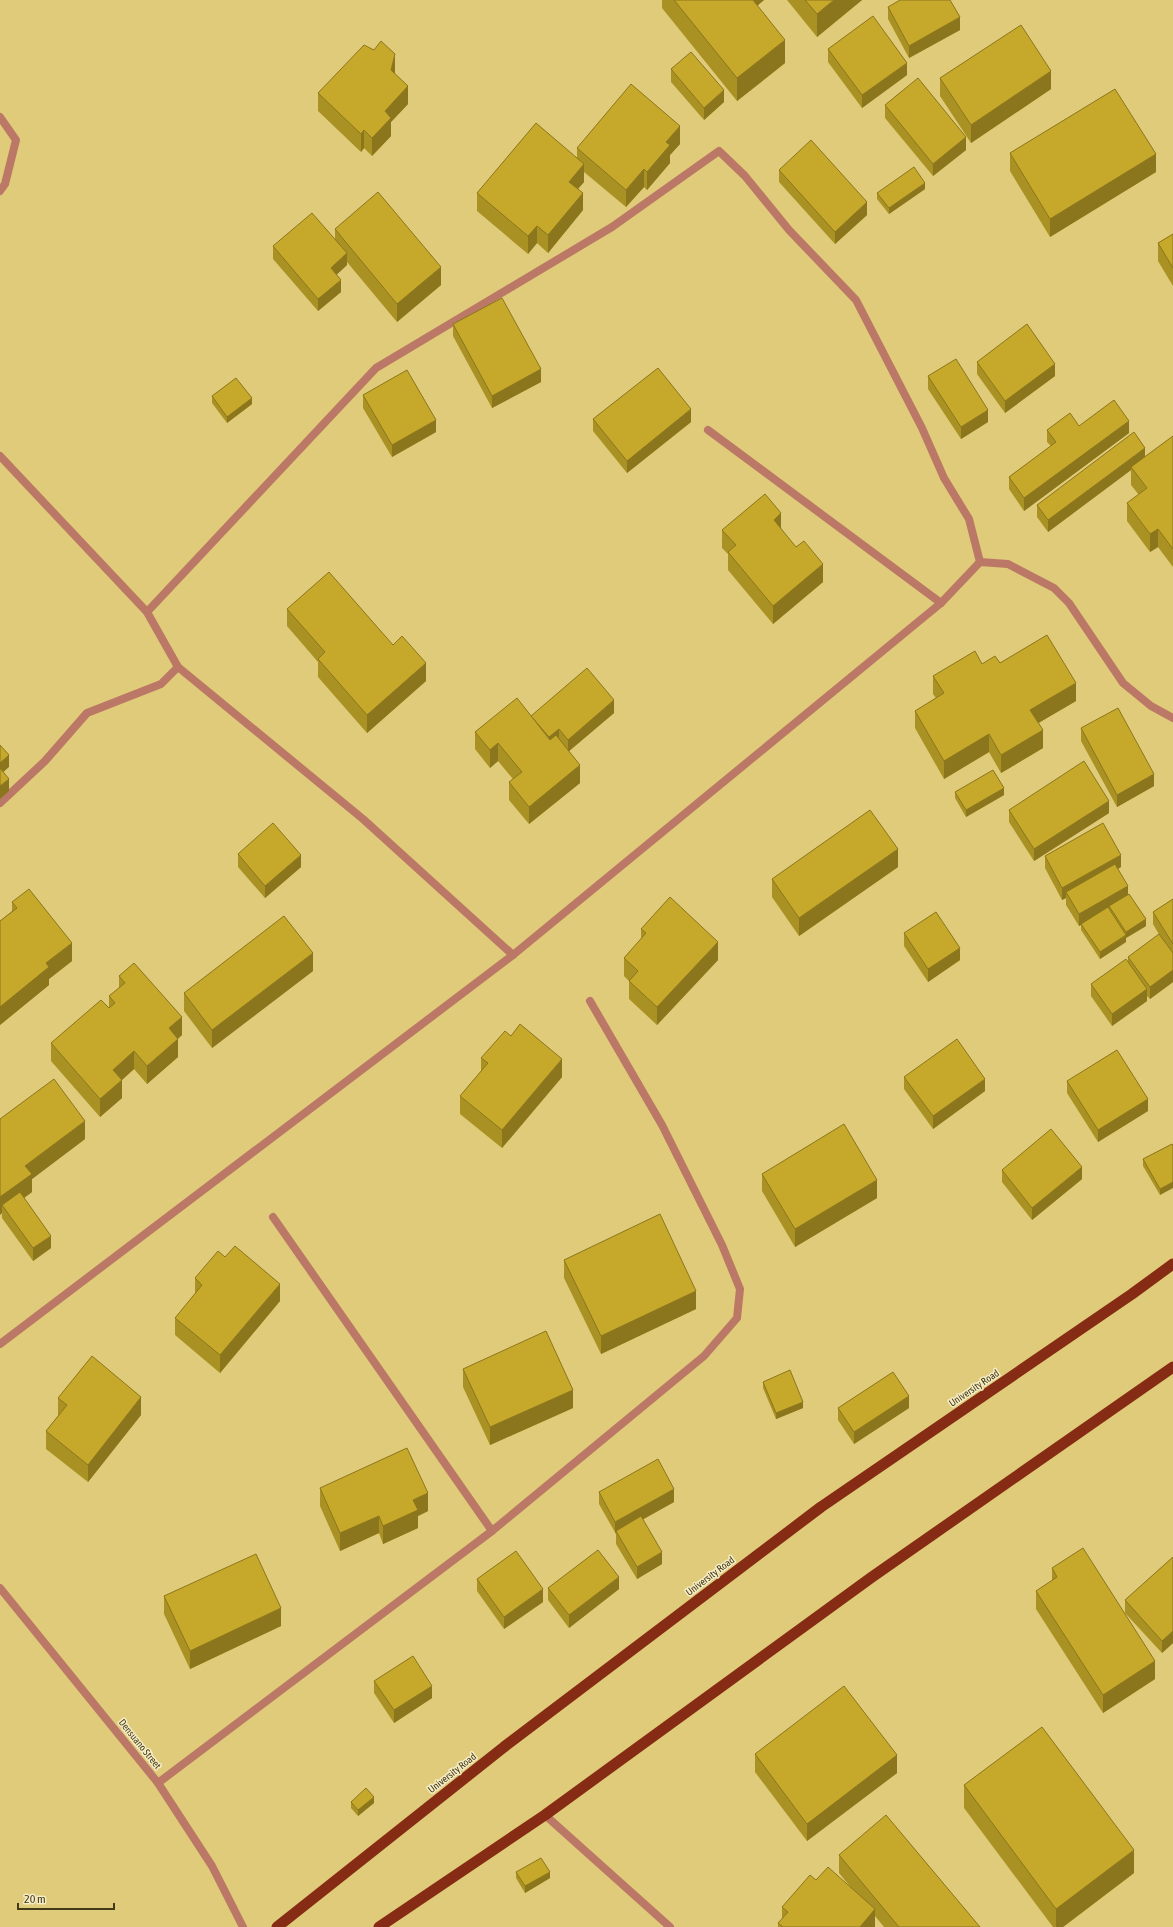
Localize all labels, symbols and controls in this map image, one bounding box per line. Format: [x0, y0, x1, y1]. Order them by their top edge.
street label: University Road [947, 1367, 1001, 1409]
street label: University Road [684, 1554, 737, 1598]
street label: Densuano Street [117, 1717, 163, 1771]
street label: University Road [426, 1751, 478, 1795]
scale bar [18, 1885, 114, 1911]
text: 20 m [24, 1892, 46, 1906]

